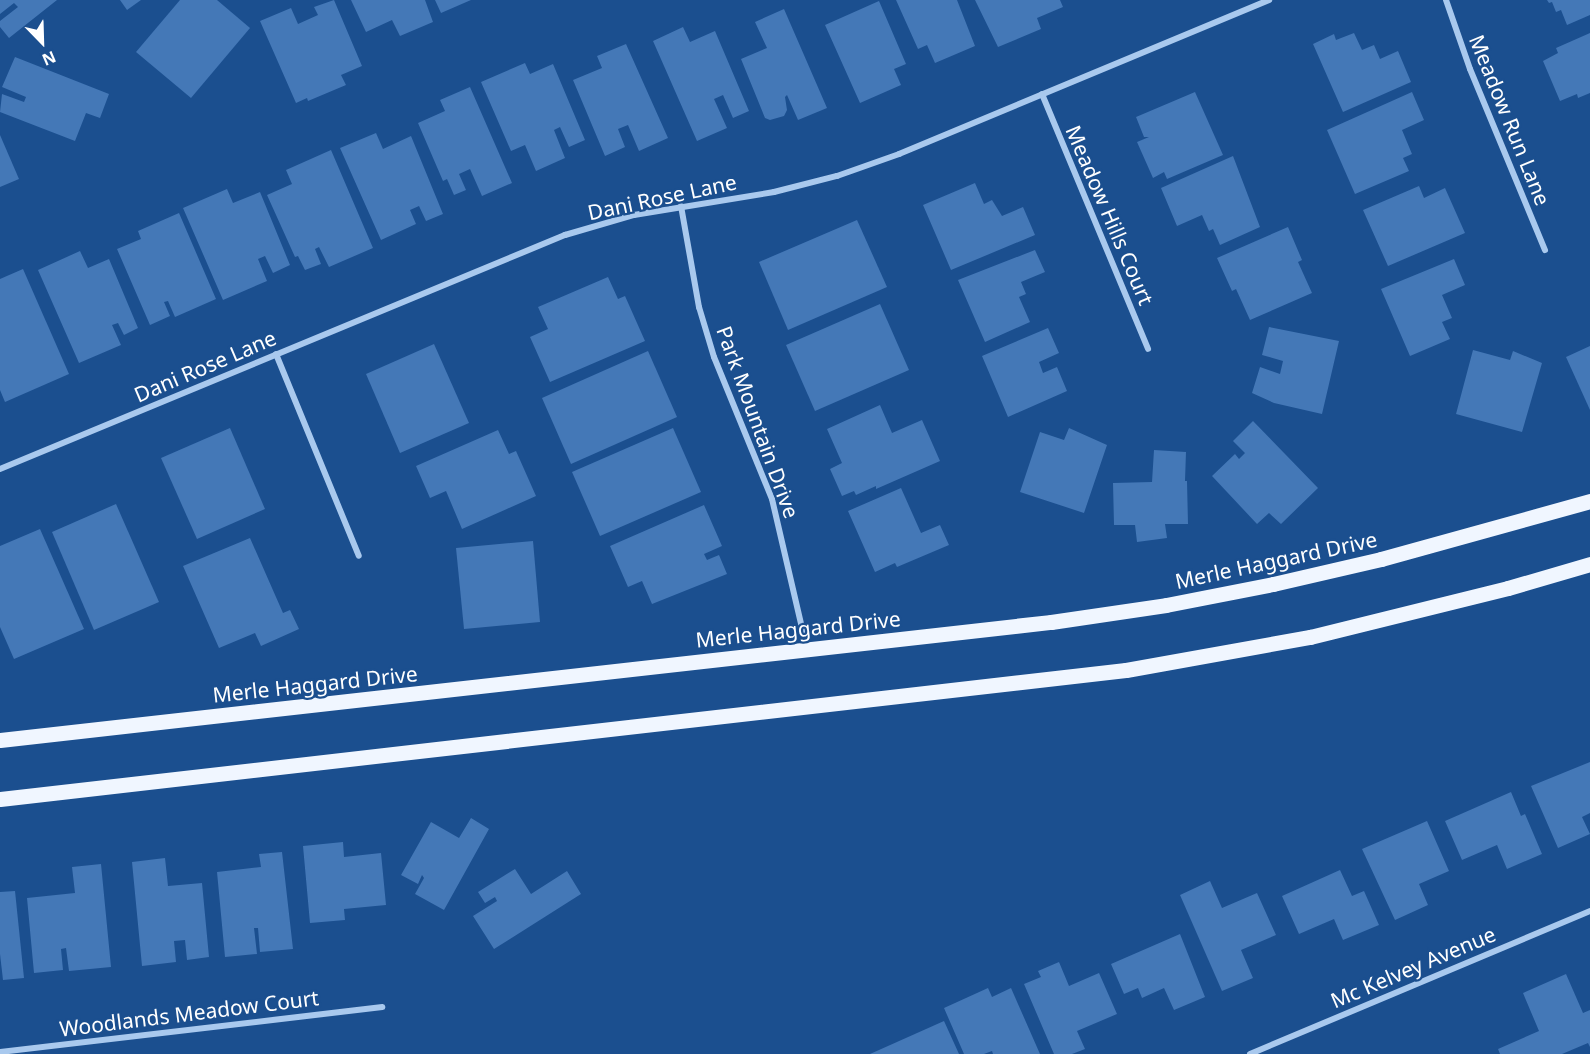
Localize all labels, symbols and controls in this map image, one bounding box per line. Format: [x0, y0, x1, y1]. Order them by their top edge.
north arrow [12, 12, 72, 72]
street label: Meadow Run Lane [1464, 31, 1556, 209]
text: N [39, 46, 59, 71]
street label: Meadow Hills Court [1061, 122, 1159, 308]
street label: Dani Rose Lane [585, 169, 739, 225]
street label: Park Mountain Drive [711, 322, 805, 522]
street label: Dani Rose Lane [130, 325, 280, 407]
street label: Merle Haggard Drive [1173, 526, 1379, 594]
street label: Merle Haggard Drive [694, 606, 902, 652]
street label: Merle Haggard Drive [211, 661, 419, 707]
street label: Mc Kelvey Avenue [1327, 921, 1499, 1013]
street label: Woodlands Meadow Court [58, 985, 320, 1041]

